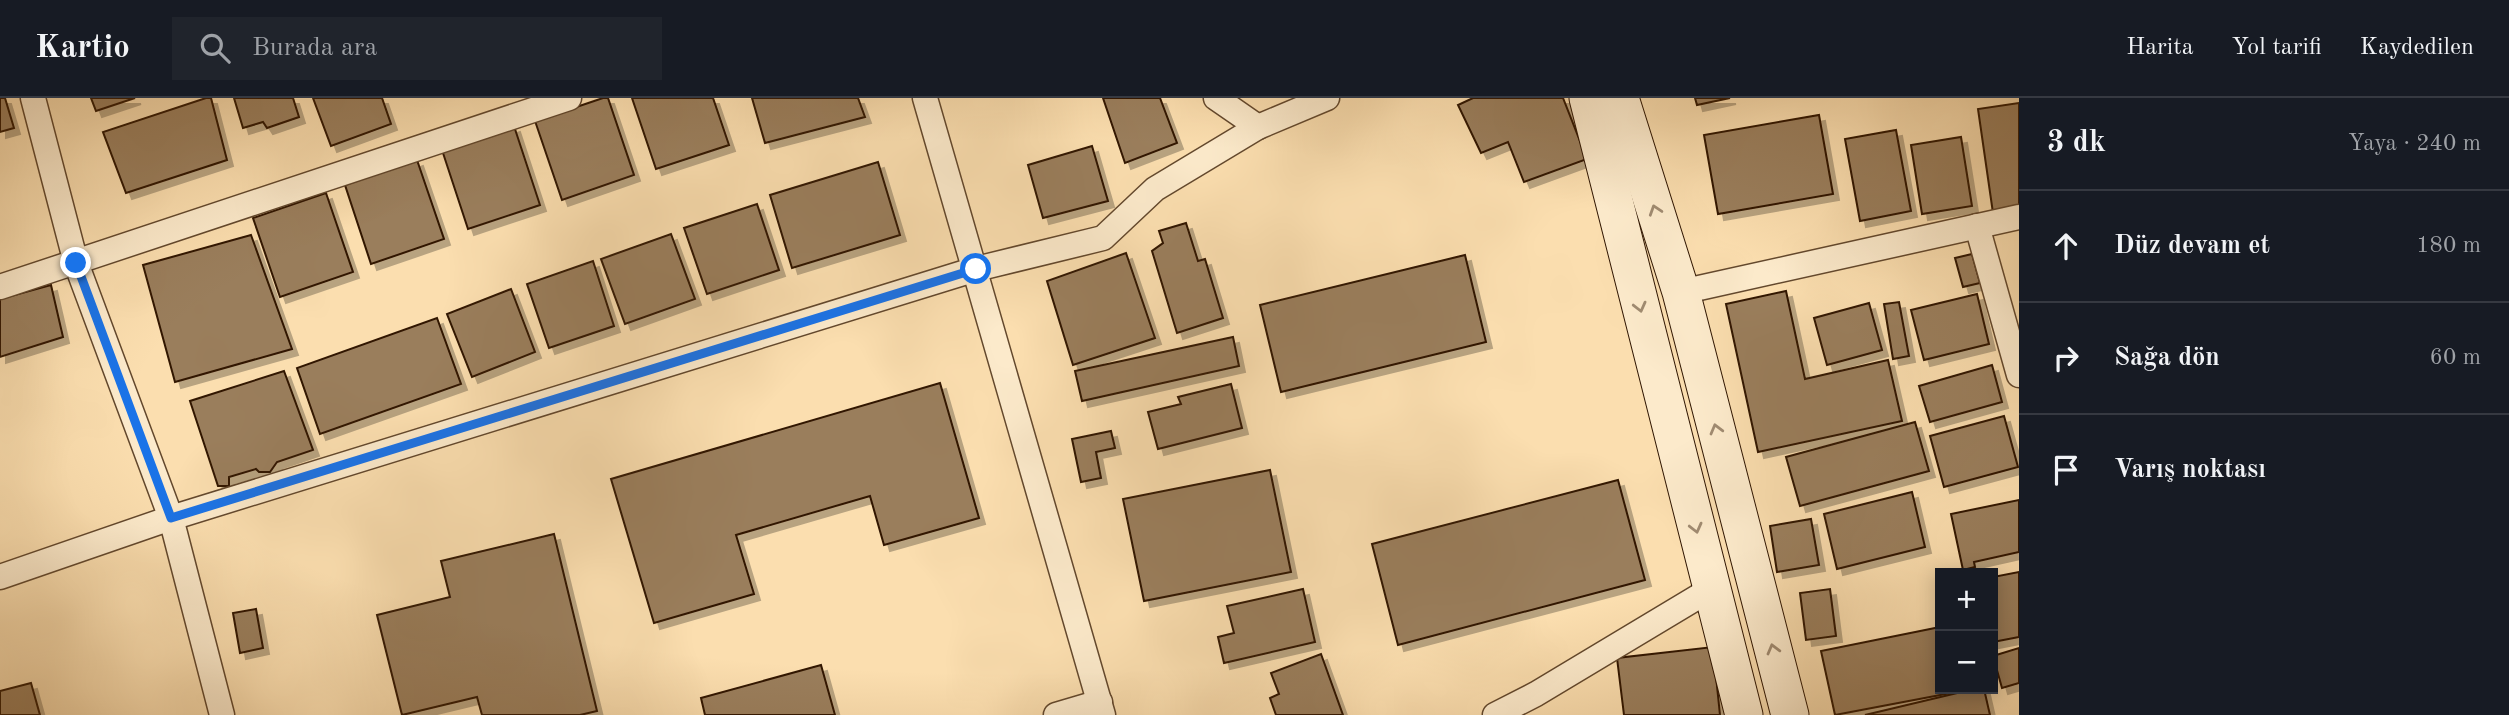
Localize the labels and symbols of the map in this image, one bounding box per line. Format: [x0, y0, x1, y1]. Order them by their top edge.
one-way arrow [1649, 204, 1663, 216]
route end [60, 247, 91, 278]
route start [960, 253, 991, 284]
one-way arrow [1632, 301, 1646, 313]
one-way arrow [1710, 423, 1724, 435]
one-way arrow [1688, 521, 1702, 533]
one-way arrow [1767, 643, 1781, 655]

